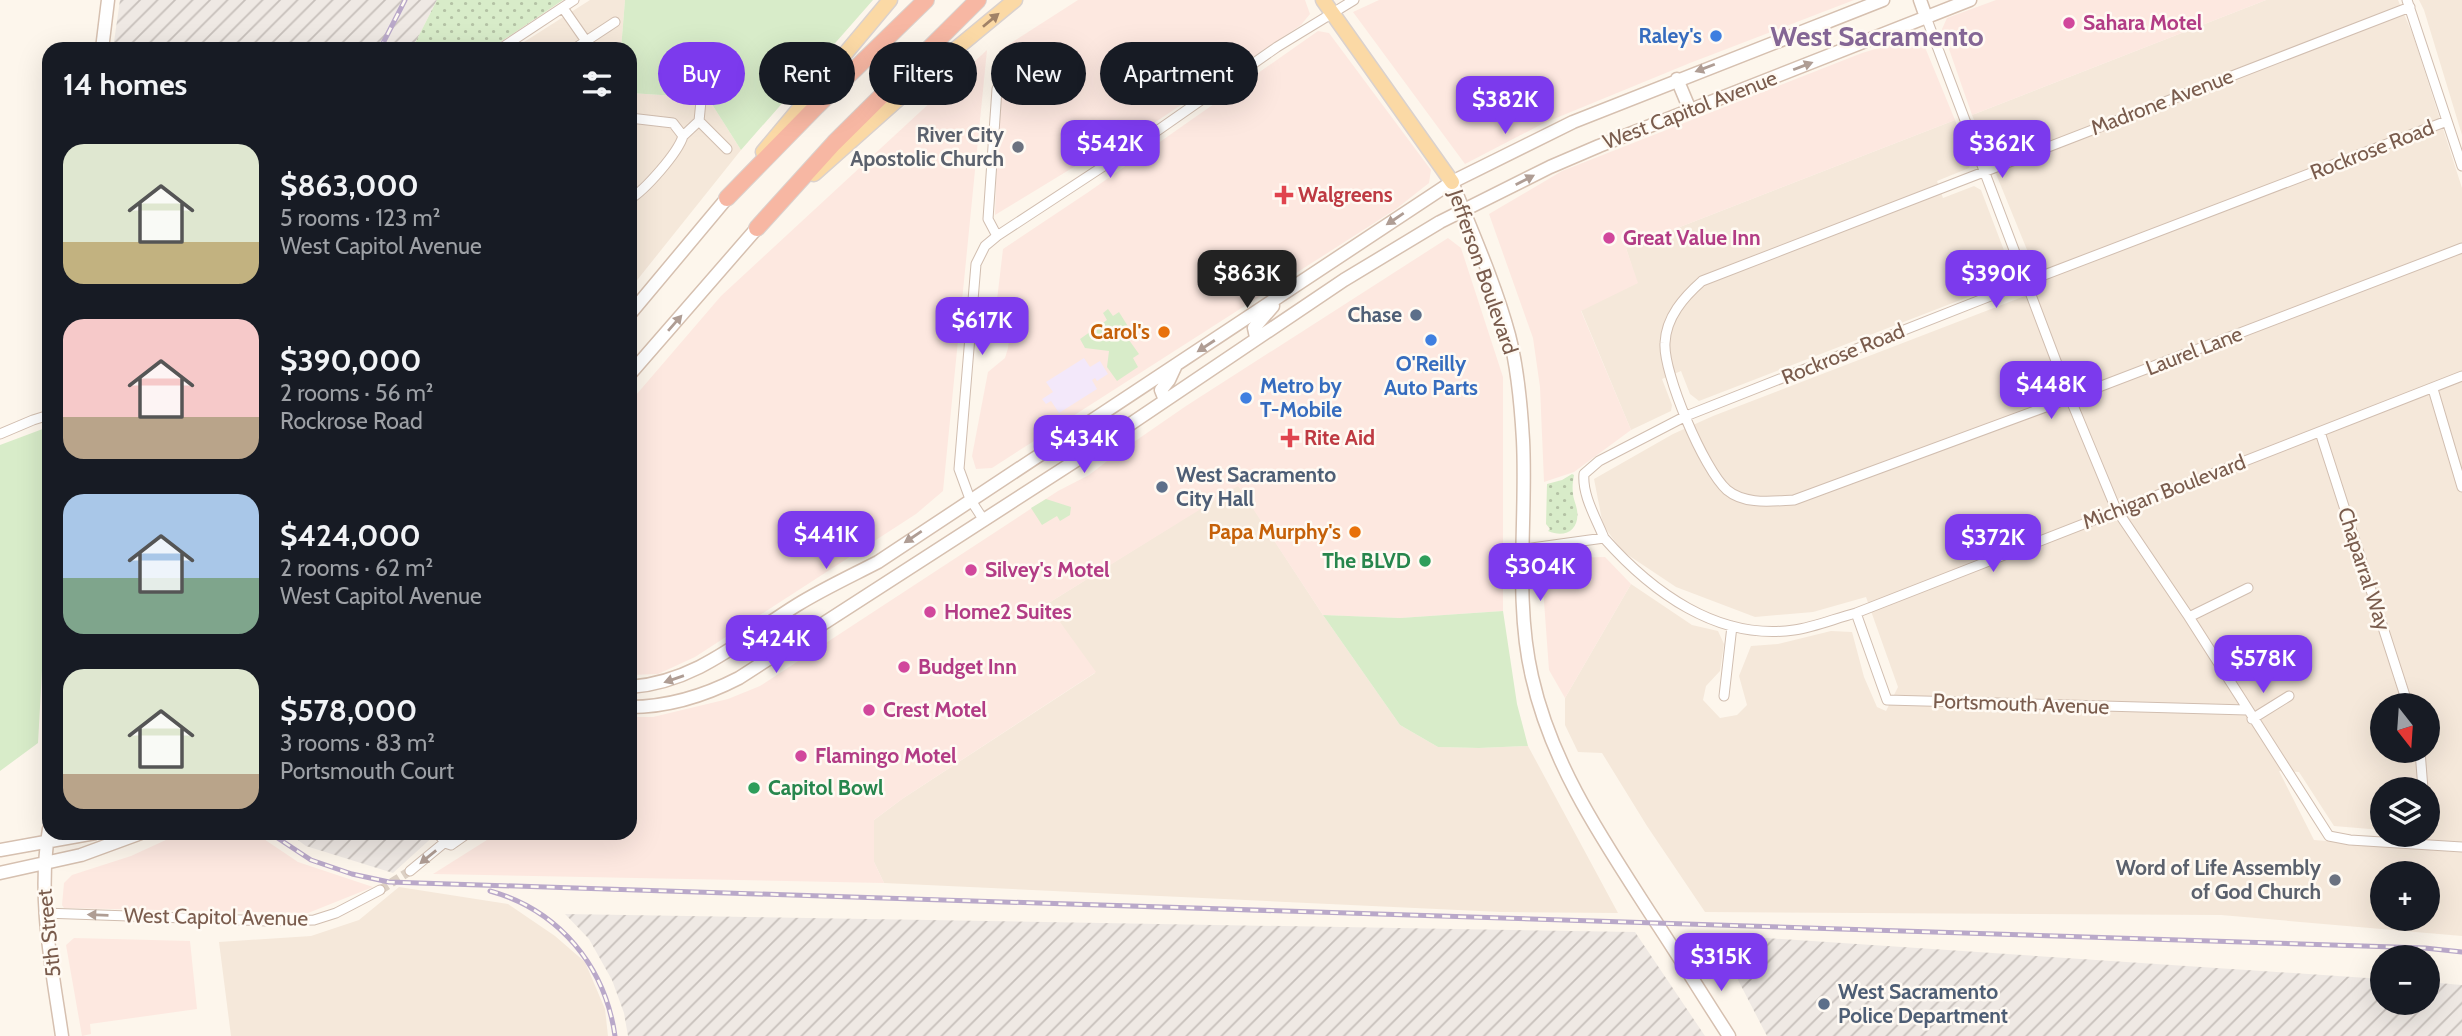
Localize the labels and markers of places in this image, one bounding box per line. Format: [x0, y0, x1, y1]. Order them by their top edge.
place label: Sahara Motel [2083, 10, 2203, 35]
marker: Sahara Motel [2061, 15, 2077, 31]
place label: Raley's [1639, 23, 1702, 48]
marker: Raley's [1708, 28, 1724, 44]
pin: $382K [1456, 76, 1554, 136]
pin: $542K [1061, 120, 1159, 180]
pin: $362K [1953, 120, 2051, 180]
place label: River City Apostolic Church [850, 122, 1005, 171]
marker: River City Apostolic Church [1010, 139, 1026, 155]
place label: Walgreens [1298, 182, 1393, 207]
marker: Walgreens [1276, 187, 1292, 203]
place label: Great Value Inn [1623, 225, 1761, 250]
marker: Great Value Inn [1601, 230, 1617, 246]
pin: $863K [1198, 250, 1296, 310]
pin: $390K [1947, 250, 2045, 310]
pin: $617K [933, 298, 1031, 357]
place label: Chase [1347, 302, 1402, 327]
marker: Chase [1408, 307, 1424, 323]
place label: Carol's [1090, 319, 1150, 344]
marker: Carol's [1156, 324, 1172, 340]
marker: O'Reilly Auto Parts [1423, 332, 1439, 348]
place label: O'Reilly Auto Parts [1384, 351, 1478, 400]
pin: $448K [2002, 362, 2100, 421]
place label: Metro by T-Mobile [1260, 373, 1342, 422]
marker: Metro by T-Mobile [1238, 390, 1254, 406]
pin: $434K [1035, 416, 1133, 475]
place label: Rite Aid [1304, 425, 1375, 450]
marker: Rite Aid [1282, 430, 1298, 446]
place label: West Sacramento City Hall [1176, 462, 1336, 511]
marker: West Sacramento City Hall [1154, 479, 1170, 495]
pin: $441K [777, 512, 875, 571]
pin: $372K [1944, 514, 2042, 574]
place label: Papa Murphy's [1208, 519, 1341, 544]
marker: Papa Murphy's [1347, 524, 1363, 540]
pin: $304K [1491, 544, 1589, 603]
place label: The BLVD [1322, 548, 1411, 573]
marker: The BLVD [1417, 553, 1433, 569]
place label: Silvey's Motel [985, 557, 1110, 582]
marker: Silvey's Motel [963, 562, 979, 578]
place label: Home2 Suites [944, 599, 1072, 624]
marker: Home2 Suites [922, 604, 938, 620]
pin: $424K [727, 616, 825, 675]
pin: $578K [2214, 636, 2312, 695]
place label: Budget Inn [918, 654, 1017, 679]
marker: Budget Inn [896, 659, 912, 675]
place label: Crest Motel [883, 697, 987, 722]
marker: Crest Motel [861, 702, 877, 718]
place label: Flamingo Motel [815, 743, 957, 768]
marker: Flamingo Motel [793, 748, 809, 764]
place label: Capitol Bowl [768, 775, 884, 800]
marker: Capitol Bowl [746, 780, 762, 796]
place label: Word of Life Assembly of God Church [2116, 855, 2322, 904]
marker: Word of Life Assembly of God Church [2327, 872, 2343, 888]
pin: $315K [1672, 934, 1770, 993]
place label: West Sacramento Police Department [1838, 979, 2008, 1028]
marker: West Sacramento Police Department [1816, 996, 1832, 1012]

